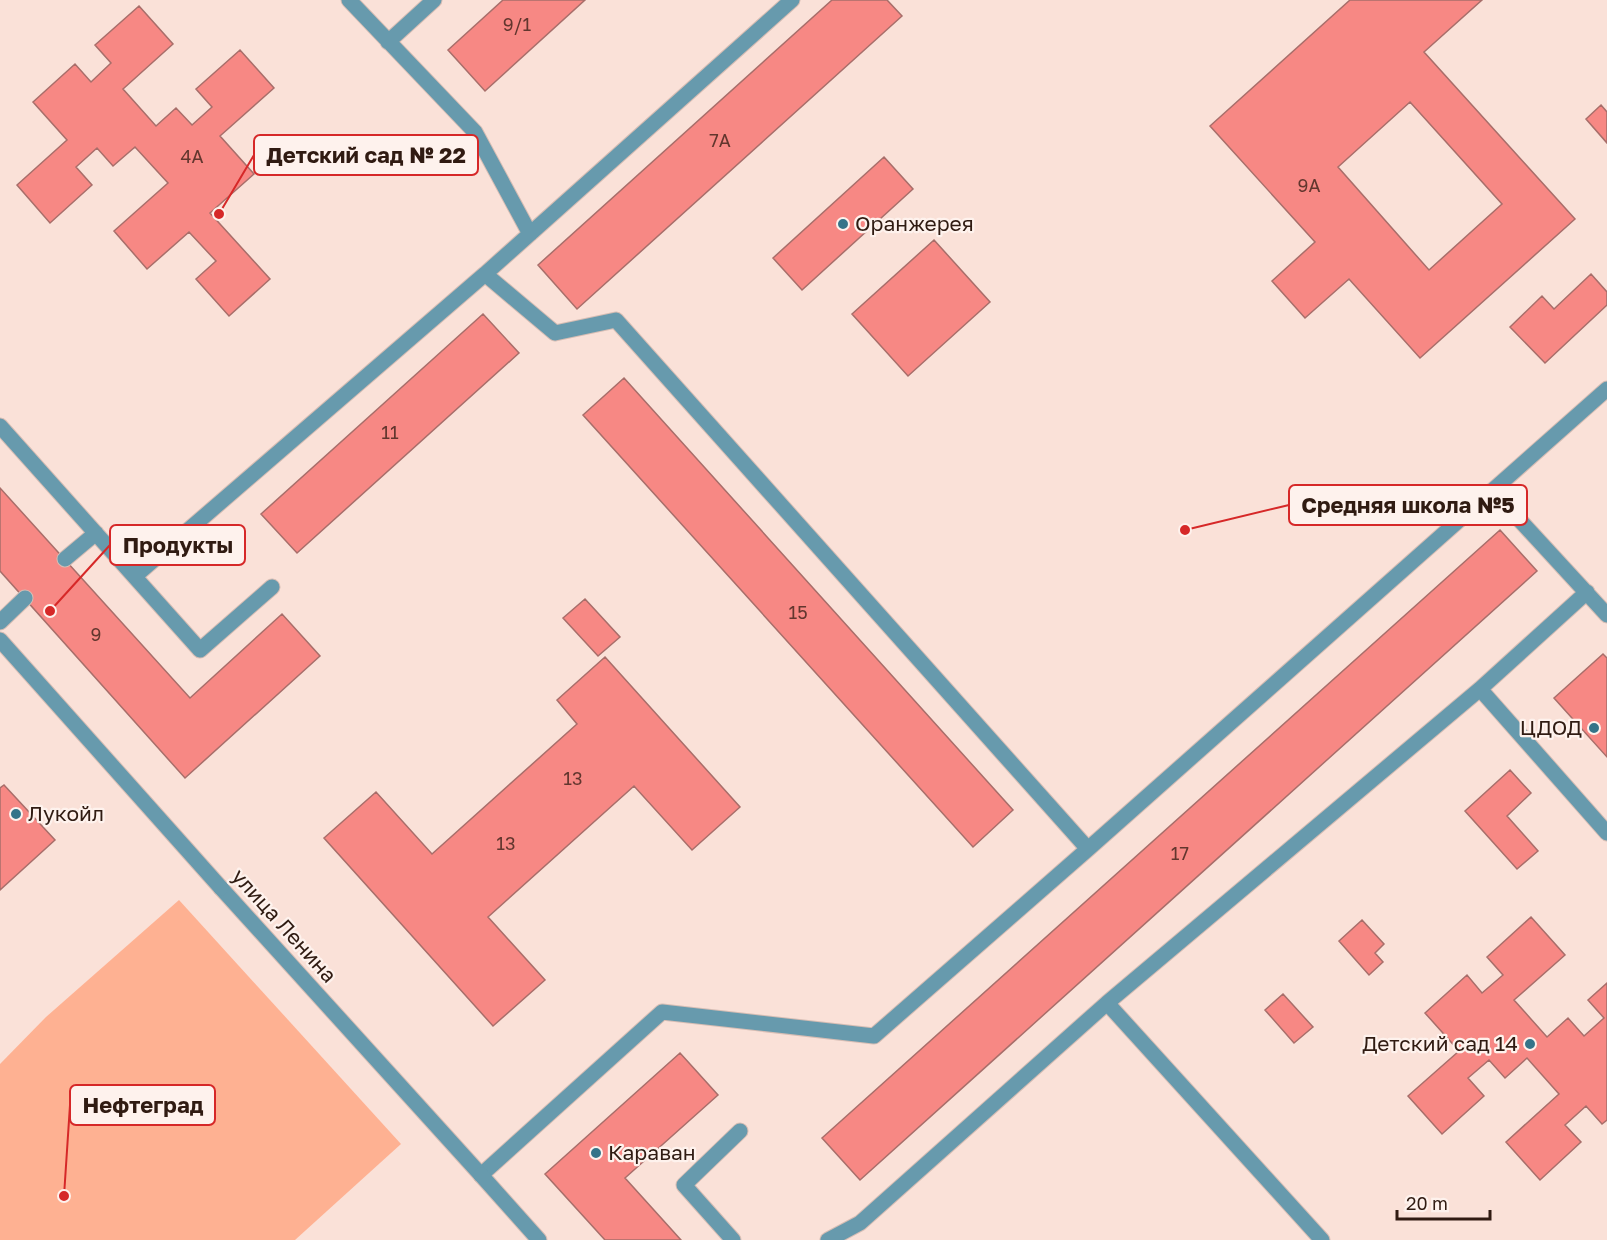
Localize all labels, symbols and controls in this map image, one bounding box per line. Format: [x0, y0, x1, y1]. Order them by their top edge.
house number: 9/1 [503, 13, 531, 35]
house number: 7А [709, 129, 731, 151]
callout: Детский сад № 22 [254, 135, 478, 175]
text: Детский сад № 22 [266, 141, 466, 168]
house number: 4А [180, 145, 204, 167]
house number: 9А [1298, 174, 1320, 196]
place label: Оранжерея [855, 210, 974, 236]
marker: Оранжерея [836, 217, 850, 231]
house number: 11 [381, 421, 399, 443]
callout: Средняя школа №5 [1289, 485, 1527, 525]
text: Средняя школа №5 [1301, 491, 1515, 518]
callout: Продукты [110, 525, 245, 565]
text: Продукты [123, 531, 233, 558]
house number: 15 [788, 601, 808, 623]
house number: 9 [91, 623, 101, 645]
place label: ЦДОД [1520, 714, 1582, 740]
marker: ЦДОД [1587, 721, 1601, 735]
house number: 13 [563, 767, 583, 789]
place label: Лукойл [28, 800, 104, 826]
marker: Лукойл [9, 807, 23, 821]
house number: 13 [496, 832, 516, 854]
house number: 17 [1171, 842, 1189, 864]
street label: улица Ленина [227, 863, 343, 988]
place label: Детский сад 14 [1362, 1030, 1518, 1056]
marker: Детский сад 14 [1523, 1037, 1537, 1051]
callout: Нефтеград [70, 1085, 215, 1125]
text: Нефтеград [83, 1091, 204, 1118]
place label: Караван [608, 1139, 696, 1165]
marker: Караван [589, 1146, 603, 1160]
scale bar [1397, 1183, 1490, 1221]
text: 20 m [1406, 1192, 1448, 1214]

